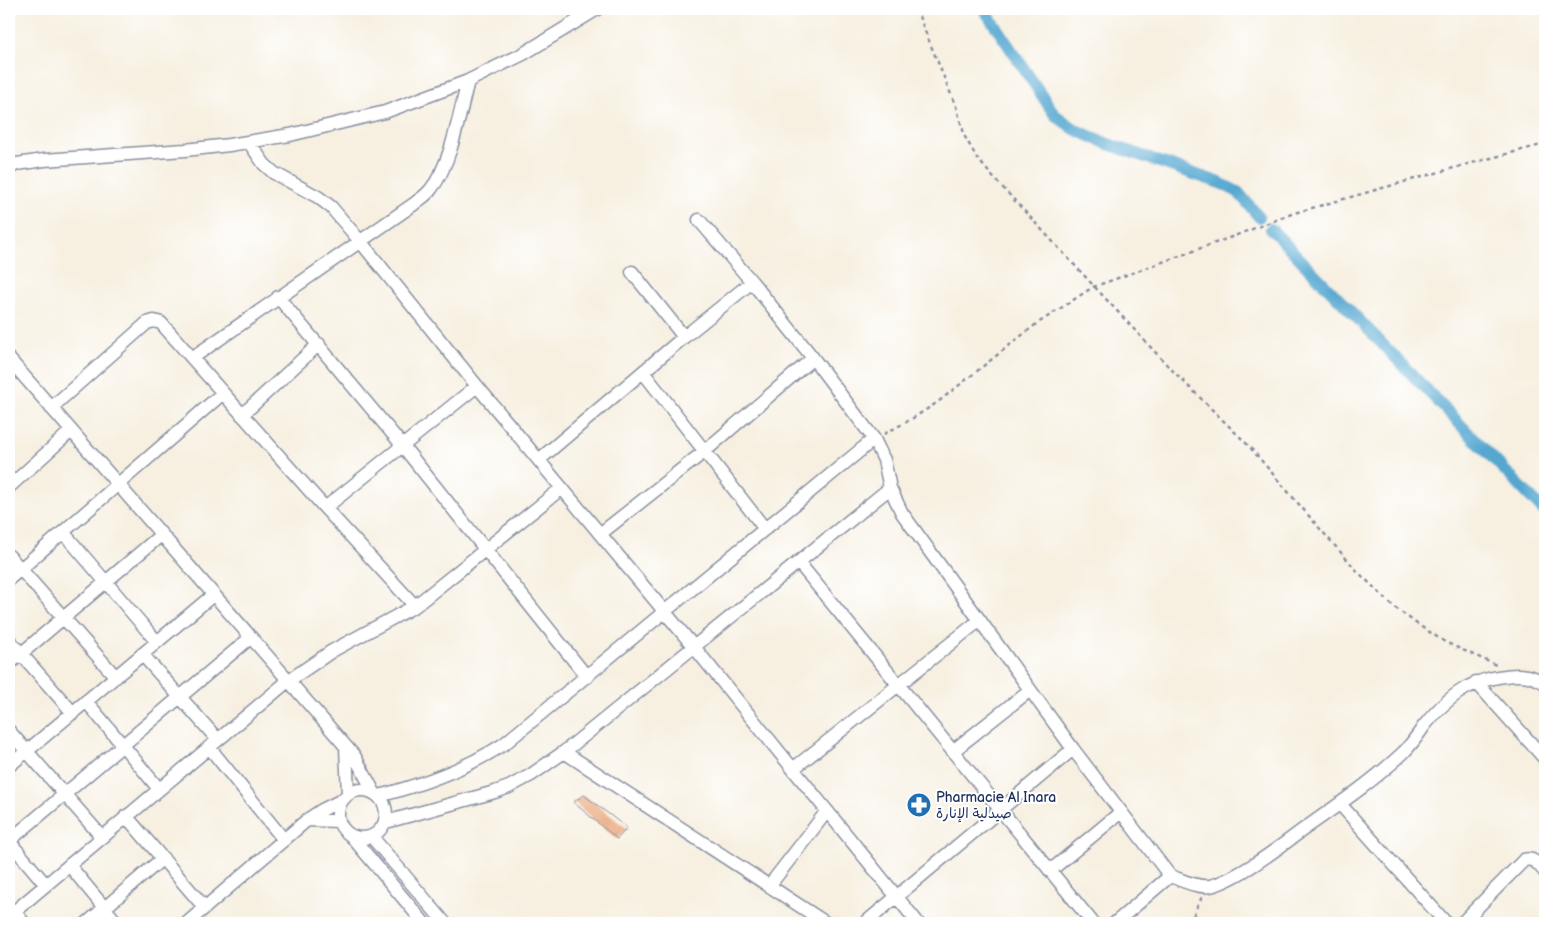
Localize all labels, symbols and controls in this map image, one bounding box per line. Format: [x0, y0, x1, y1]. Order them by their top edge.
place label: Pharmacie Al Inara صيدلية الإنارة [936, 789, 1056, 823]
pharmacy icon: Pharmacie Al Inara صيدلية الإنارة [906, 792, 932, 818]

